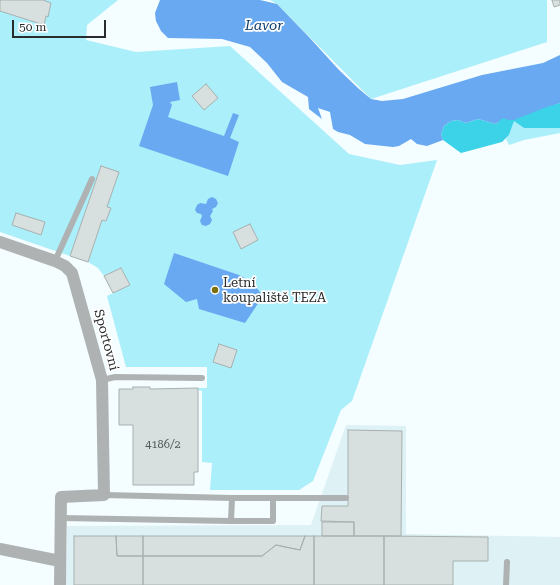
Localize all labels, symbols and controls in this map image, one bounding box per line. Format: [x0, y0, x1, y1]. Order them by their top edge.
scale bar [14, 12, 108, 38]
water label: Lavor [245, 18, 283, 34]
text: 50 m [19, 20, 46, 34]
place label: Letní koupaliště TEZA [223, 275, 326, 306]
marker: Letní koupaliště TEZA [210, 285, 220, 295]
street label: Sportovní [90, 308, 122, 372]
house number: 4186/2 [145, 438, 181, 452]

